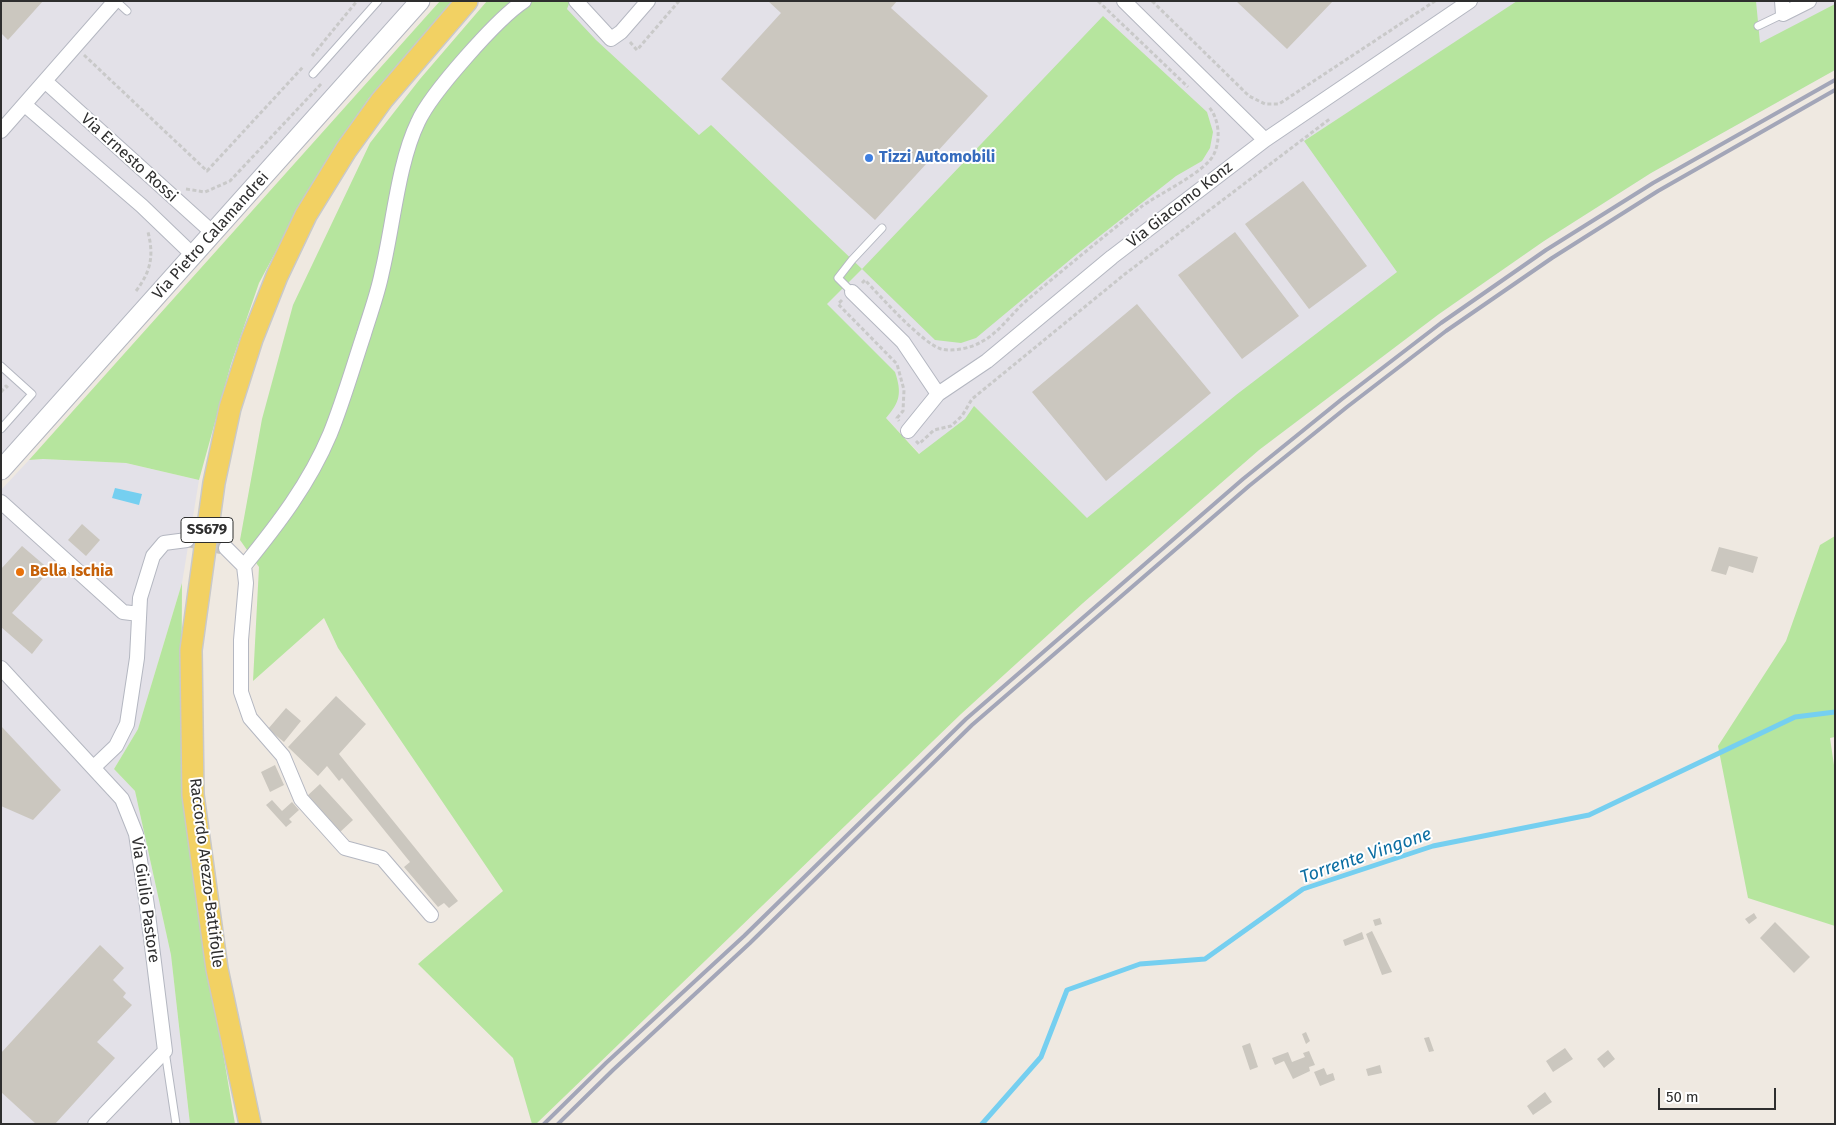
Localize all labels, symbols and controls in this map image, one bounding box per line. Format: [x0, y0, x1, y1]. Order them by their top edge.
street label: Via Ernesto Rossi [77, 109, 181, 207]
place label: Tizzi Automobili [879, 148, 995, 168]
marker: Tizzi Automobili [863, 152, 875, 164]
street label: Via Giacomo Konz [1123, 158, 1237, 252]
street label: Via Pietro Calamandrei [149, 168, 273, 304]
road number: SS679 [181, 518, 233, 542]
place label: Bella Ischia [30, 562, 113, 582]
marker: Bella Ischia [14, 566, 26, 578]
street label: Raccordo Arezzo-Battifolle [185, 777, 227, 969]
water label: Torrente Vingone [1297, 823, 1435, 889]
street label: Via Giulio Pastore [127, 836, 163, 964]
scale bar [1661, 1078, 1778, 1110]
text: 50 m [1666, 1088, 1699, 1106]

